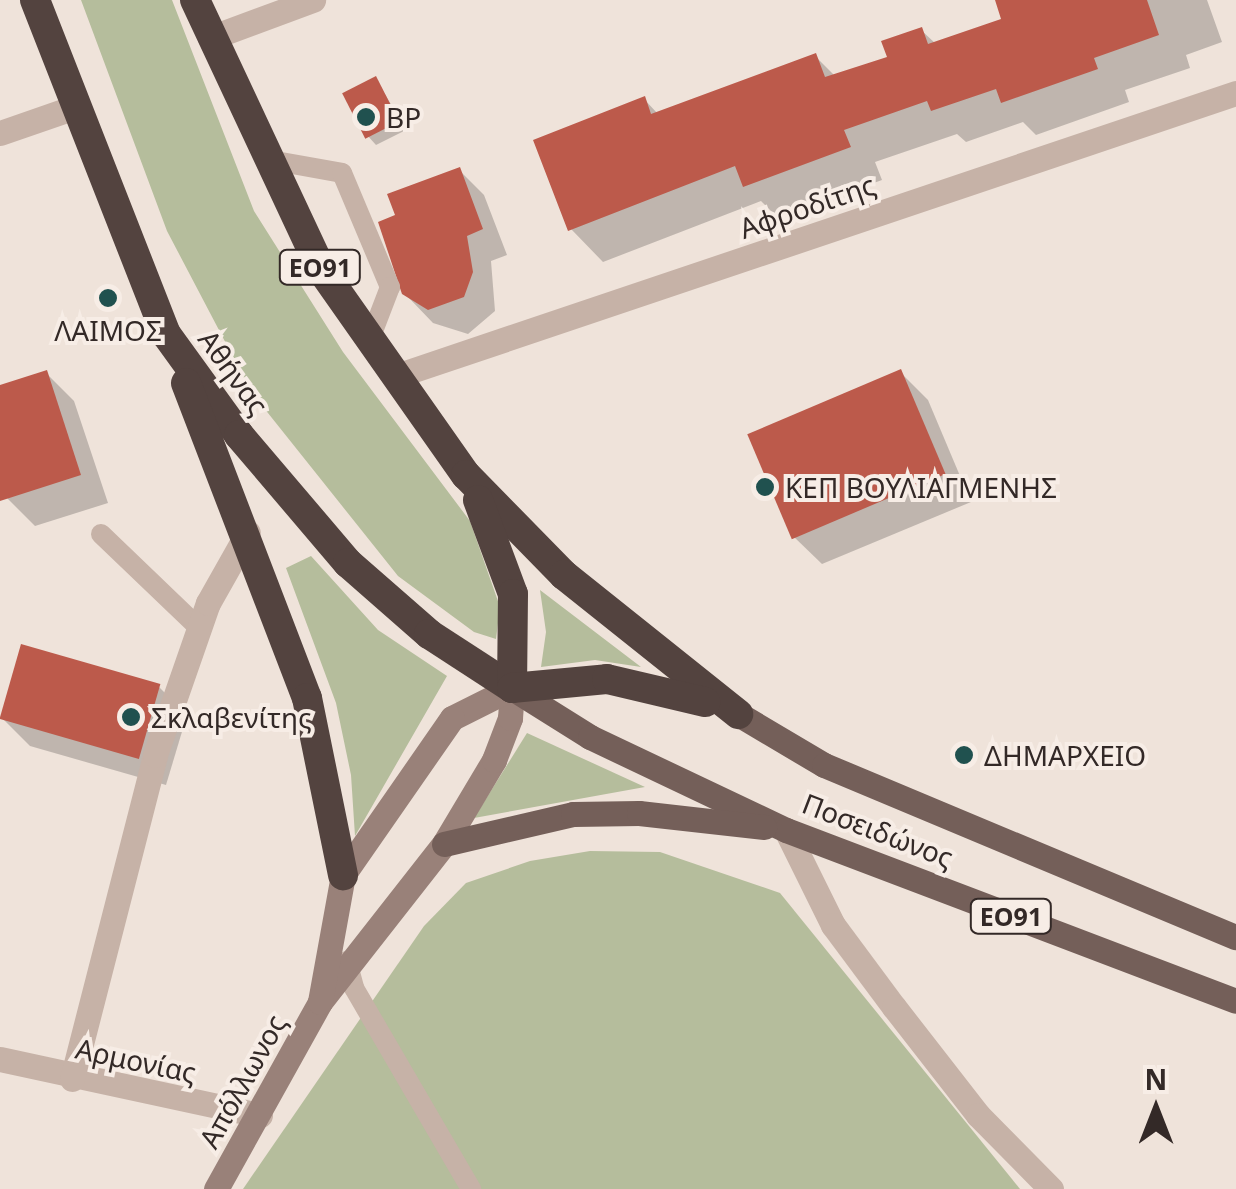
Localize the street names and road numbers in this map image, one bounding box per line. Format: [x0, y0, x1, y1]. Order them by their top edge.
street label: Αφροδίτης [735, 167, 879, 245]
road number: ΕΟ91 [278, 247, 362, 287]
street label: Αθήνας [192, 323, 276, 421]
street label: Ποσειδώνος [798, 786, 958, 874]
road number: ΕΟ91 [968, 896, 1054, 936]
street label: Απόλλωνος [192, 1008, 292, 1154]
street label: Αρμονίας [73, 1031, 199, 1089]

